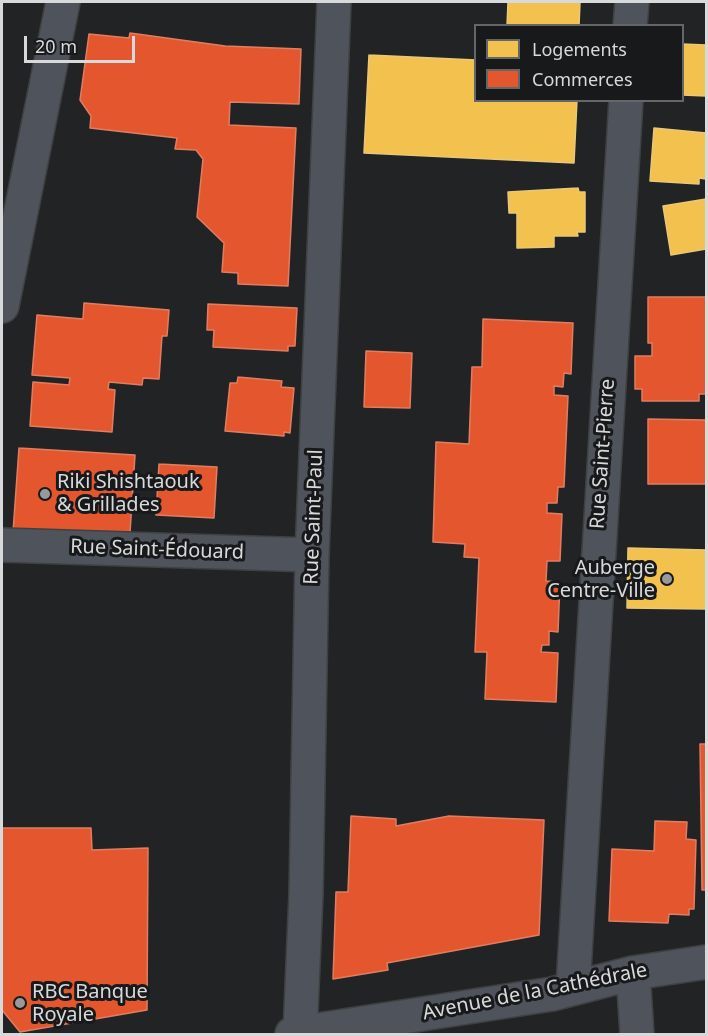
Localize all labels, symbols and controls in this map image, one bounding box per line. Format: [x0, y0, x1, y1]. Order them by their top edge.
scale bar [27, 24, 138, 62]
legend [474, 24, 684, 102]
text: 20 m [35, 34, 77, 58]
text: Logements [532, 37, 627, 61]
text: Commerces [532, 67, 633, 91]
street label: Rue Saint-Pierre [586, 378, 620, 530]
street label: Rue Saint-Paul [300, 449, 328, 585]
place label: Riki Shishtaouk & Grillades [57, 470, 200, 517]
marker: Riki Shishtaouk & Grillades [38, 487, 52, 501]
street label: Rue Saint-Édouard [70, 535, 244, 565]
place label: Auberge Centre-Ville [547, 556, 655, 603]
marker: Auberge Centre-Ville [660, 572, 674, 586]
street label: Avenue de la Cathédrale [421, 958, 649, 1026]
place label: RBC Banque Royale [32, 980, 148, 1027]
marker: RBC Banque Royale [13, 996, 27, 1010]

